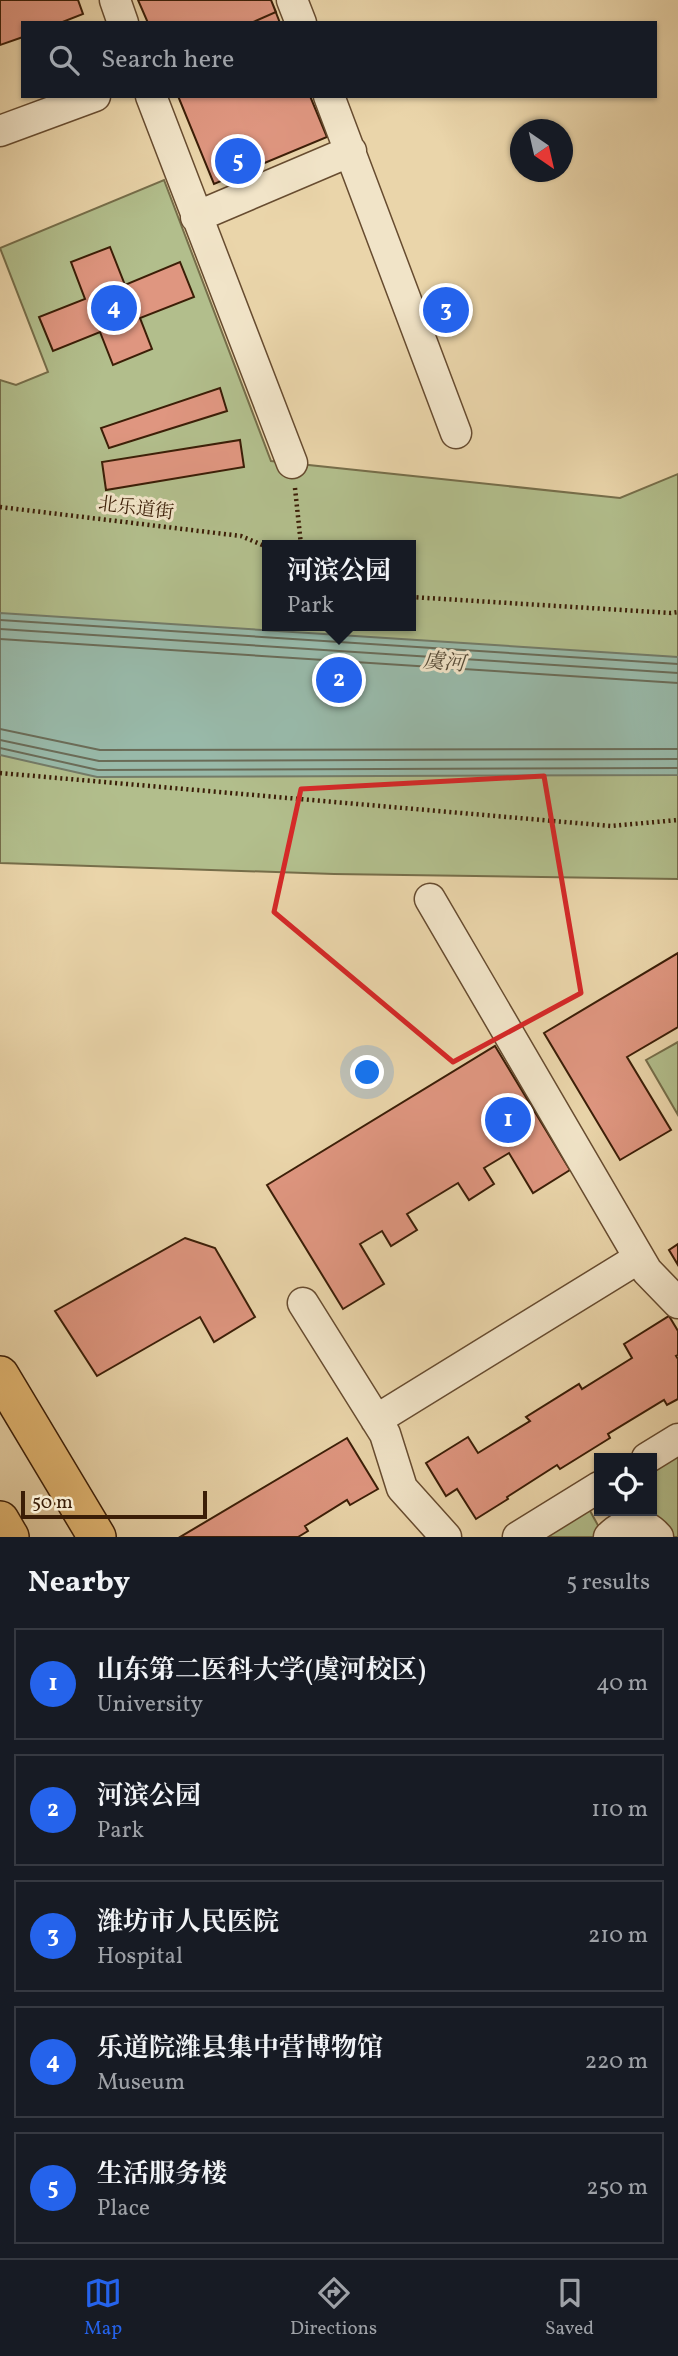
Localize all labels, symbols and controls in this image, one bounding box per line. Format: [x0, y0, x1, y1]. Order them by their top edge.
search box [21, 21, 657, 98]
icon: search [45, 41, 83, 79]
text: Search here [101, 42, 234, 78]
north arrow [510, 119, 573, 182]
pin: 5 [215, 135, 261, 187]
pin: 4 [91, 282, 137, 334]
pin: 3 [423, 284, 469, 336]
street label: 北乐道街 [97, 491, 175, 527]
popup [262, 540, 416, 631]
text: 河滨公园 [287, 554, 391, 590]
text: Park [287, 590, 334, 622]
water label: 虞河 [422, 647, 470, 680]
pin: 2 [316, 654, 362, 706]
your location [350, 1055, 384, 1089]
pin: 1 [485, 1094, 531, 1146]
map controls [594, 1453, 657, 1516]
button: locate [594, 1453, 657, 1516]
scale bar [21, 1488, 206, 1520]
text: 50 m [32, 1490, 73, 1516]
text: Nearby [28, 1562, 130, 1604]
text: 5 results [566, 1567, 650, 1599]
text: 山东第二医科大学(虞河校区) [97, 1653, 426, 1689]
text: 1 [48, 1668, 58, 1700]
text: 40 m [596, 1668, 648, 1700]
text: University [97, 1689, 203, 1721]
text: 河滨公园 [97, 1779, 201, 1815]
text: 2 [47, 1794, 59, 1826]
text: 110 m [591, 1794, 648, 1826]
text: Park [97, 1815, 144, 1847]
text: 潍坊市人民医院 [97, 1905, 279, 1941]
text: 3 [47, 1920, 59, 1952]
text: 210 m [588, 1920, 648, 1952]
text: Hospital [97, 1941, 183, 1973]
text: 乐道院潍县集中营博物馆 [97, 2031, 383, 2067]
text: 4 [46, 2046, 60, 2078]
text: 220 m [585, 2046, 648, 2078]
text: Museum [97, 2067, 185, 2099]
text: 生活服务楼 [97, 2157, 227, 2193]
text: 5 [47, 2172, 59, 2204]
text: 250 m [586, 2172, 648, 2204]
text: Place [97, 2193, 150, 2225]
tab: Map [84, 2274, 122, 2342]
tab: Directions [290, 2274, 377, 2342]
tab: Saved [545, 2274, 594, 2342]

